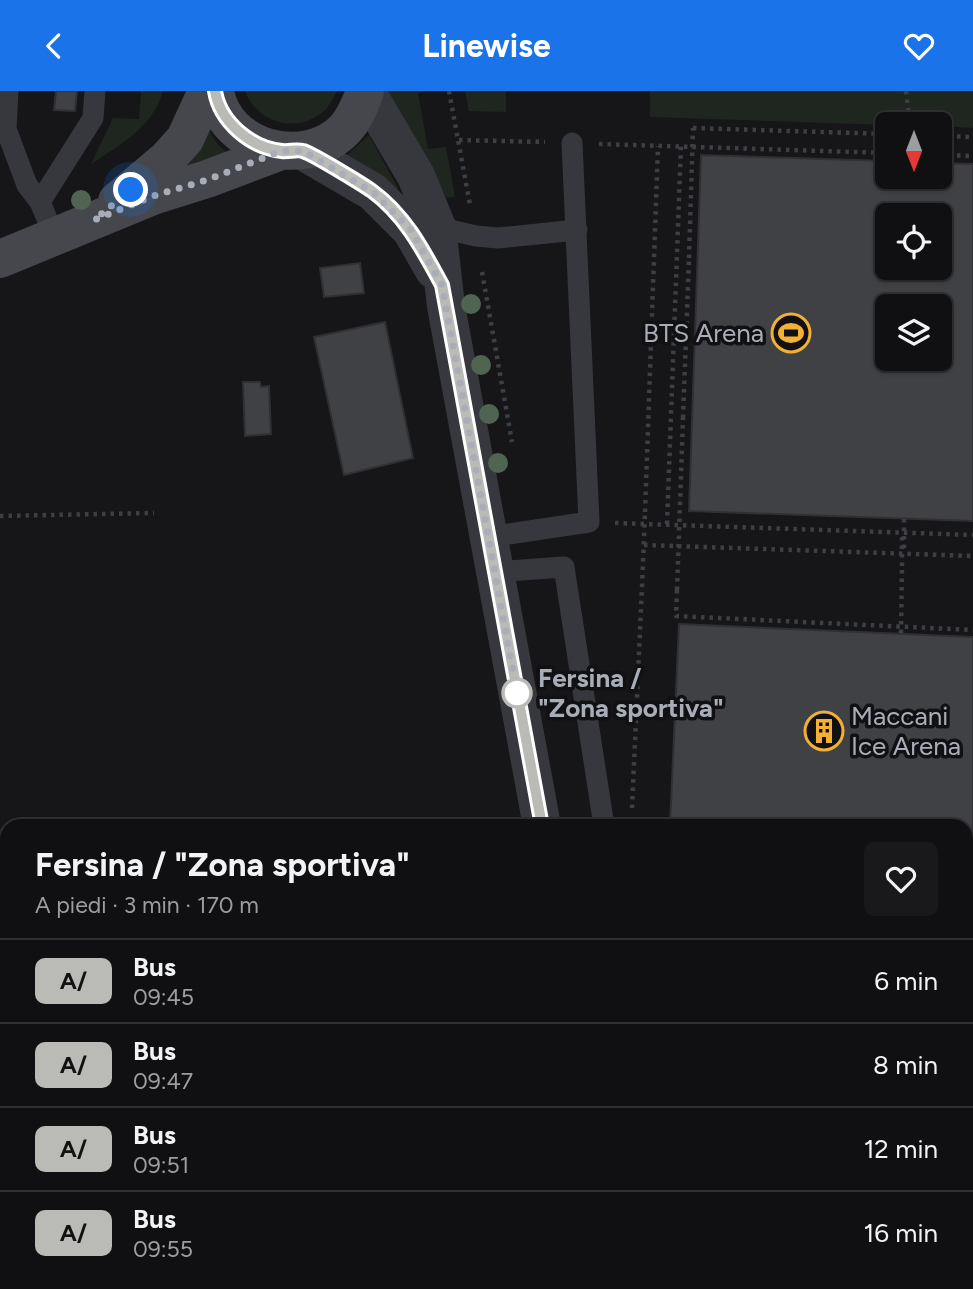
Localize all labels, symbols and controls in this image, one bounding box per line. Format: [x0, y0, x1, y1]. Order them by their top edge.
icon: back [35, 27, 73, 65]
text: Linewise [422, 27, 551, 65]
icon: heart [900, 27, 938, 65]
north arrow [875, 112, 952, 189]
map controls [875, 112, 952, 371]
your location [113, 172, 148, 207]
button: locate [875, 203, 952, 280]
button: layers [875, 294, 952, 371]
sports icon: BTS Arena [770, 312, 812, 354]
place label: BTS Arena [643, 317, 764, 349]
place label: Fersina / "Zona sportiva" [538, 662, 724, 724]
marker: Fersina / "Zona sportiva" [502, 678, 532, 708]
place label: Maccani Ice Arena [851, 700, 961, 762]
building icon: Maccani Ice Arena [803, 710, 845, 752]
button: heart [864, 842, 938, 916]
text: Fersina / "Zona sportiva" [35, 845, 410, 884]
text: A piedi · 3 min · 170 m [35, 891, 259, 919]
text: Bus [133, 951, 176, 983]
text: 6 min [874, 965, 938, 997]
text: A/ [60, 966, 87, 995]
text: 09:45 [133, 983, 194, 1011]
text: Bus [133, 1035, 176, 1067]
text: 8 min [873, 1049, 938, 1081]
text: A/ [60, 1050, 87, 1079]
text: 09:47 [133, 1067, 193, 1095]
text: Bus [133, 1119, 176, 1151]
text: 12 min [864, 1133, 938, 1165]
text: A/ [60, 1134, 87, 1163]
text: 09:51 [133, 1151, 189, 1179]
text: Bus [133, 1203, 176, 1235]
text: 16 min [863, 1217, 938, 1249]
text: A/ [60, 1218, 87, 1247]
text: 09:55 [133, 1235, 193, 1263]

